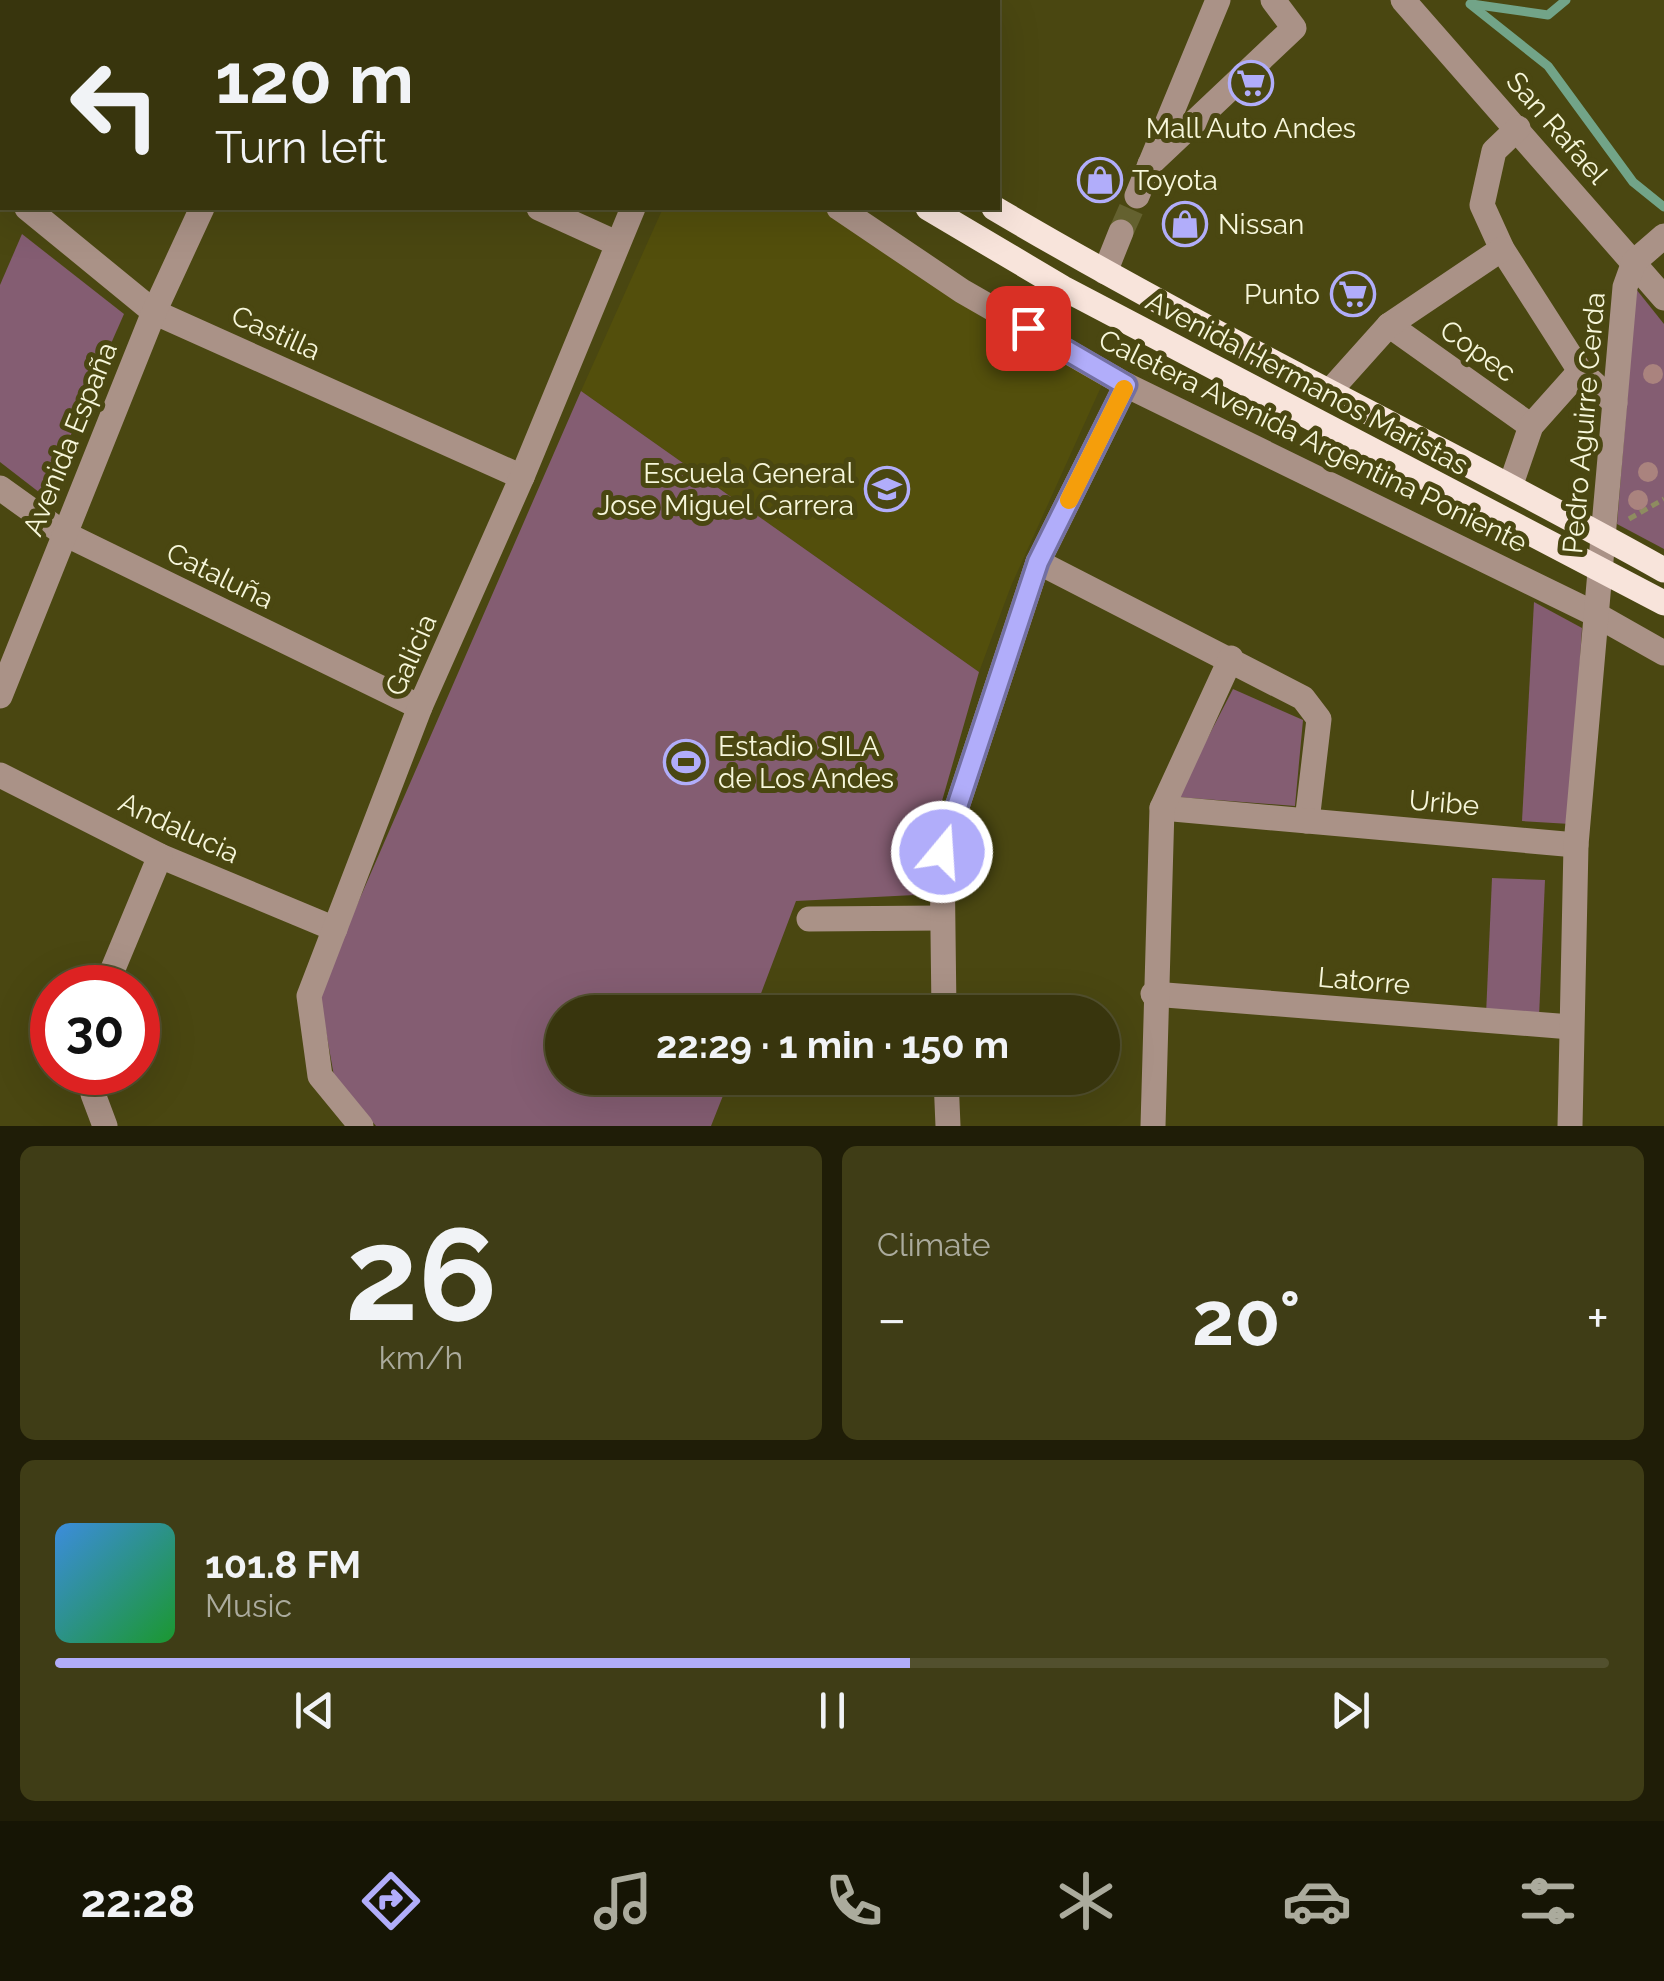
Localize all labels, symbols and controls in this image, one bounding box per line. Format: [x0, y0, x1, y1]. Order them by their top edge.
text: 120 m [215, 37, 414, 119]
icon: left [50, 40, 180, 170]
supermarket icon: Mall Auto Andes [1228, 60, 1274, 106]
street label: San Rafael [1499, 65, 1615, 191]
place label: Mall Auto Andes [1146, 112, 1356, 145]
text: Turn left [215, 121, 387, 174]
shop icon: Toyota [1077, 157, 1123, 203]
place label: Toyota [1132, 164, 1218, 197]
shop icon: Nissan [1162, 201, 1208, 247]
place label: Nissan [1218, 208, 1304, 241]
supermarket icon: Punto [1330, 271, 1376, 317]
place label: Punto [1244, 278, 1320, 311]
street label: Avenida Hermanos Maristas [1140, 284, 1474, 482]
pin [986, 286, 1071, 371]
street label: Pedro Aguirre Cerda [1556, 291, 1612, 555]
street label: Castilla [226, 299, 326, 367]
icon: arrive [1001, 301, 1056, 356]
street label: Copec [1434, 313, 1522, 389]
street label: Caletera Avenida Argentina Poniente [1093, 323, 1533, 559]
street label: Avenida España [16, 337, 124, 541]
place label: Escuela General Jose Miguel Carrera [597, 457, 854, 522]
school or university icon: Escuela General Jose Miguel Carrera [864, 466, 910, 512]
street label: Cataluña [161, 536, 279, 616]
street label: Galicia [378, 609, 444, 701]
place label: Estadio SILA de Los Andes [718, 730, 894, 795]
sports icon: Estadio SILA de Los Andes [663, 739, 709, 785]
street label: Uribe [1407, 783, 1481, 823]
street label: Andalucia [114, 786, 244, 870]
position arrow [890, 800, 994, 904]
street label: Latorre [1316, 961, 1412, 1001]
speed limit sign: 30 [30, 965, 160, 1095]
text: 22:29 · 1 min · 150 m [656, 1022, 1009, 1067]
text: 26 [345, 1198, 497, 1350]
text: Climate [877, 1226, 991, 1263]
text: 20° [1192, 1274, 1301, 1363]
text: − [877, 1286, 907, 1351]
text: + [1586, 1286, 1609, 1351]
text: km/h [379, 1339, 463, 1376]
text: 101.8 FM [205, 1542, 361, 1587]
text: Music [205, 1587, 292, 1624]
icon: previous [287, 1683, 342, 1738]
icon: pause [805, 1683, 860, 1738]
icon: next [1323, 1683, 1378, 1738]
icon: directions [356, 1866, 426, 1936]
icon: music [588, 1866, 658, 1936]
icon: phone [819, 1866, 889, 1936]
icon: climate [1051, 1866, 1121, 1936]
icon: car [1282, 1866, 1352, 1936]
icon: filters [1513, 1866, 1583, 1936]
text: 22:28 [81, 1875, 195, 1928]

